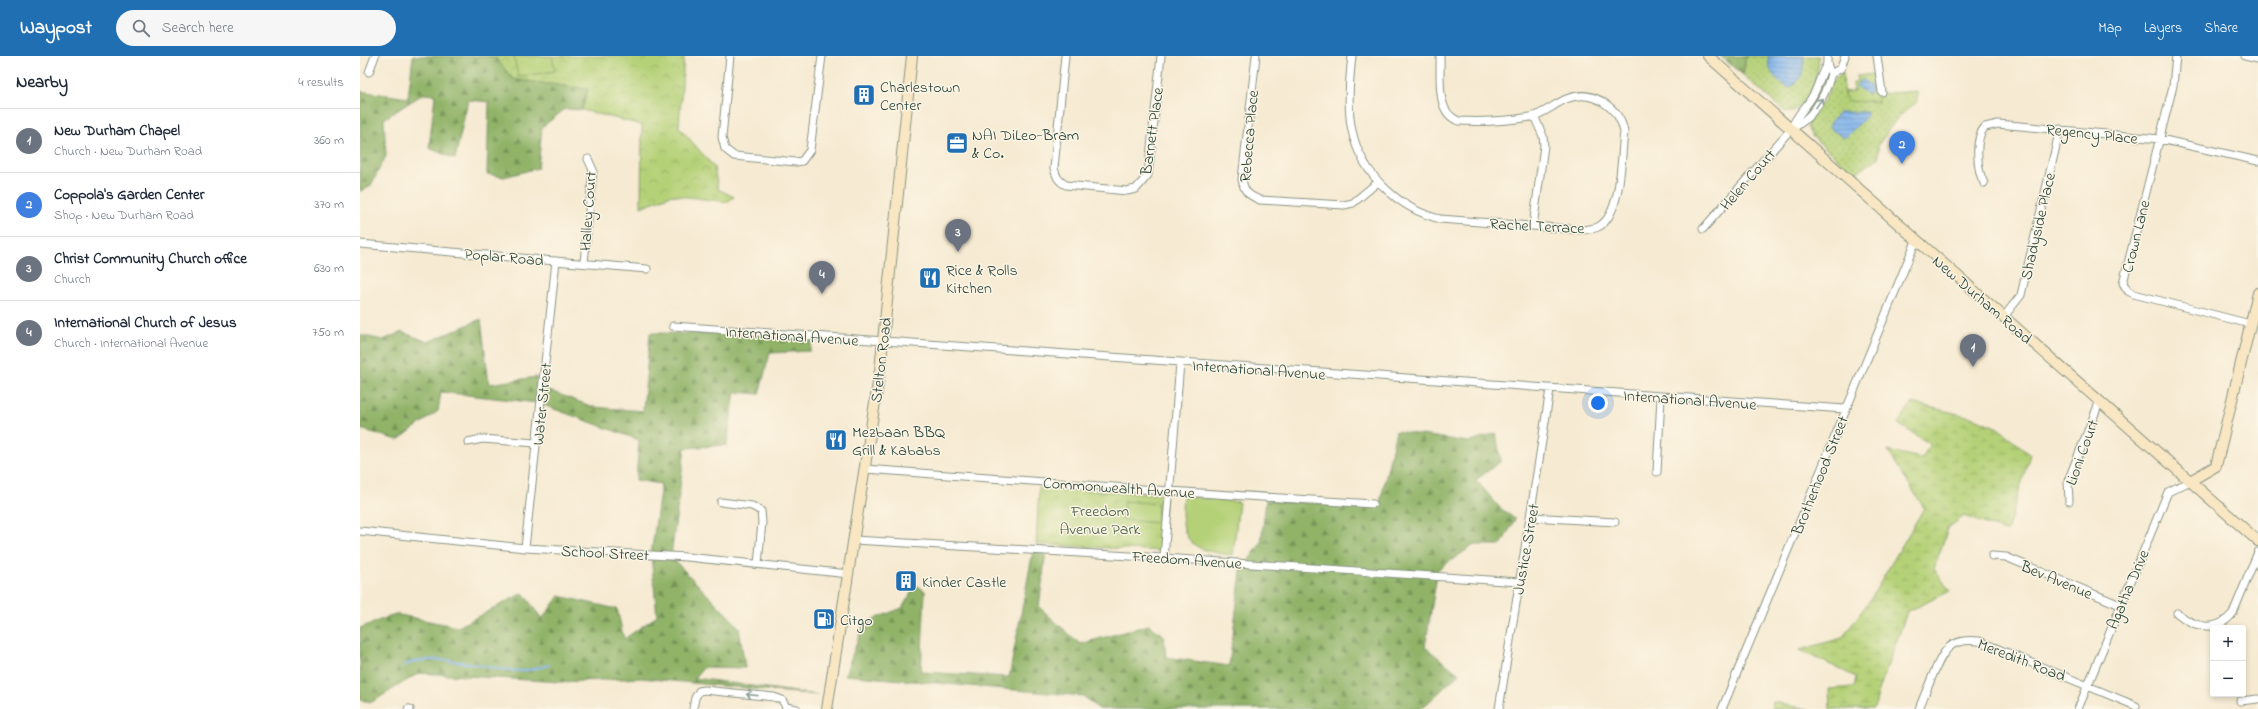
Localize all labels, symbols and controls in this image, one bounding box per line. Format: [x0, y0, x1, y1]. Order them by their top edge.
search box [116, 10, 396, 46]
text: Waypost [20, 15, 92, 42]
icon: search [130, 17, 152, 39]
text: Search here [162, 17, 234, 39]
text: Map [2098, 18, 2122, 39]
text: Layers [2144, 18, 2182, 39]
text: Share [2204, 18, 2238, 39]
text: Nearby [16, 70, 68, 95]
text: 4 results [298, 73, 344, 92]
place label: Charlestown Center [880, 76, 960, 118]
building icon: Charlestown Center [851, 82, 877, 108]
street label: Barnett Place [1135, 85, 1171, 178]
street label: Rebecca Place [1234, 88, 1266, 183]
one-way arrow [1815, 98, 1823, 109]
street label: Regency Place [2045, 118, 2140, 152]
text: New Durham Chapel [54, 120, 180, 142]
place label: NAI DiLeo-Bram & Co. [972, 124, 1079, 166]
office icon: NAI DiLeo-Bram & Co. [944, 130, 970, 156]
text: 1 [27, 131, 31, 150]
text: 360 m [314, 131, 344, 150]
pin: 2 [1889, 131, 1915, 164]
text: Church · New Durham Road [54, 142, 202, 161]
street label: Helen Court [1715, 144, 1782, 216]
street label: Halley Court [574, 170, 604, 252]
street label: Shadyside Place [2015, 170, 2063, 282]
text: Coppola's Garden Center [54, 184, 204, 206]
text: 2 [26, 195, 32, 214]
text: 370 m [314, 195, 344, 214]
street label: Crown Lane [2116, 197, 2158, 275]
text: Shop · New Durham Road [54, 206, 194, 225]
street label: Rachel Terrace [1489, 213, 1586, 242]
pin: 3 [945, 219, 971, 252]
street label: Poplar Road [463, 243, 545, 273]
text: Christ Community Church office [54, 248, 247, 270]
street label: New Durham Road [1926, 250, 2037, 351]
text: 3 [26, 259, 32, 278]
text: 630 m [314, 259, 344, 278]
place label: Rice & Rolls Kitchen [946, 259, 1018, 301]
pin: 4 [809, 261, 835, 294]
restaurant icon: Rice & Rolls Kitchen [917, 265, 943, 291]
text: Church [54, 270, 91, 289]
text: International Church of Jesus [54, 312, 237, 334]
street label: Stelton Road [865, 316, 899, 404]
street label: International Avenue [725, 320, 860, 354]
text: 4 [26, 323, 32, 342]
text: 750 m [312, 323, 344, 342]
text: Church · International Avenue [54, 334, 208, 353]
pin: 1 [1960, 334, 1986, 367]
street label: International Avenue [1192, 354, 1327, 388]
street label: Water Street [527, 361, 559, 447]
street label: International Avenue [1623, 384, 1758, 418]
your location [1588, 393, 1608, 413]
street label: Brotherhood Street [1786, 412, 1856, 540]
street label: Lioni Court [2060, 416, 2106, 489]
place label: Mezbaan BBQ Grill & Kababs [852, 421, 946, 463]
restaurant icon: Mezbaan BBQ Grill & Kababs [823, 427, 849, 453]
street label: Commonwealth Avenue [1042, 472, 1196, 506]
park label: Freedom Avenue Park [1060, 500, 1141, 542]
street label: Justice Street [1507, 501, 1547, 597]
street label: School Street [560, 540, 650, 568]
street label: Freedom Avenue [1130, 545, 1243, 577]
street label: Agatha Drive [2101, 545, 2157, 633]
street label: Bev Avenue [2016, 555, 2097, 607]
building icon: Kinder Castle [893, 568, 919, 594]
place label: Kinder Castle [922, 571, 1007, 595]
fuel station icon: Citgo [811, 606, 837, 632]
place label: Citgo [840, 609, 873, 633]
map controls [2210, 625, 2246, 697]
button: + [2210, 625, 2246, 661]
street label: Meredith Road [1974, 633, 2069, 689]
button: − [2210, 661, 2246, 697]
one-way arrow [746, 691, 759, 699]

